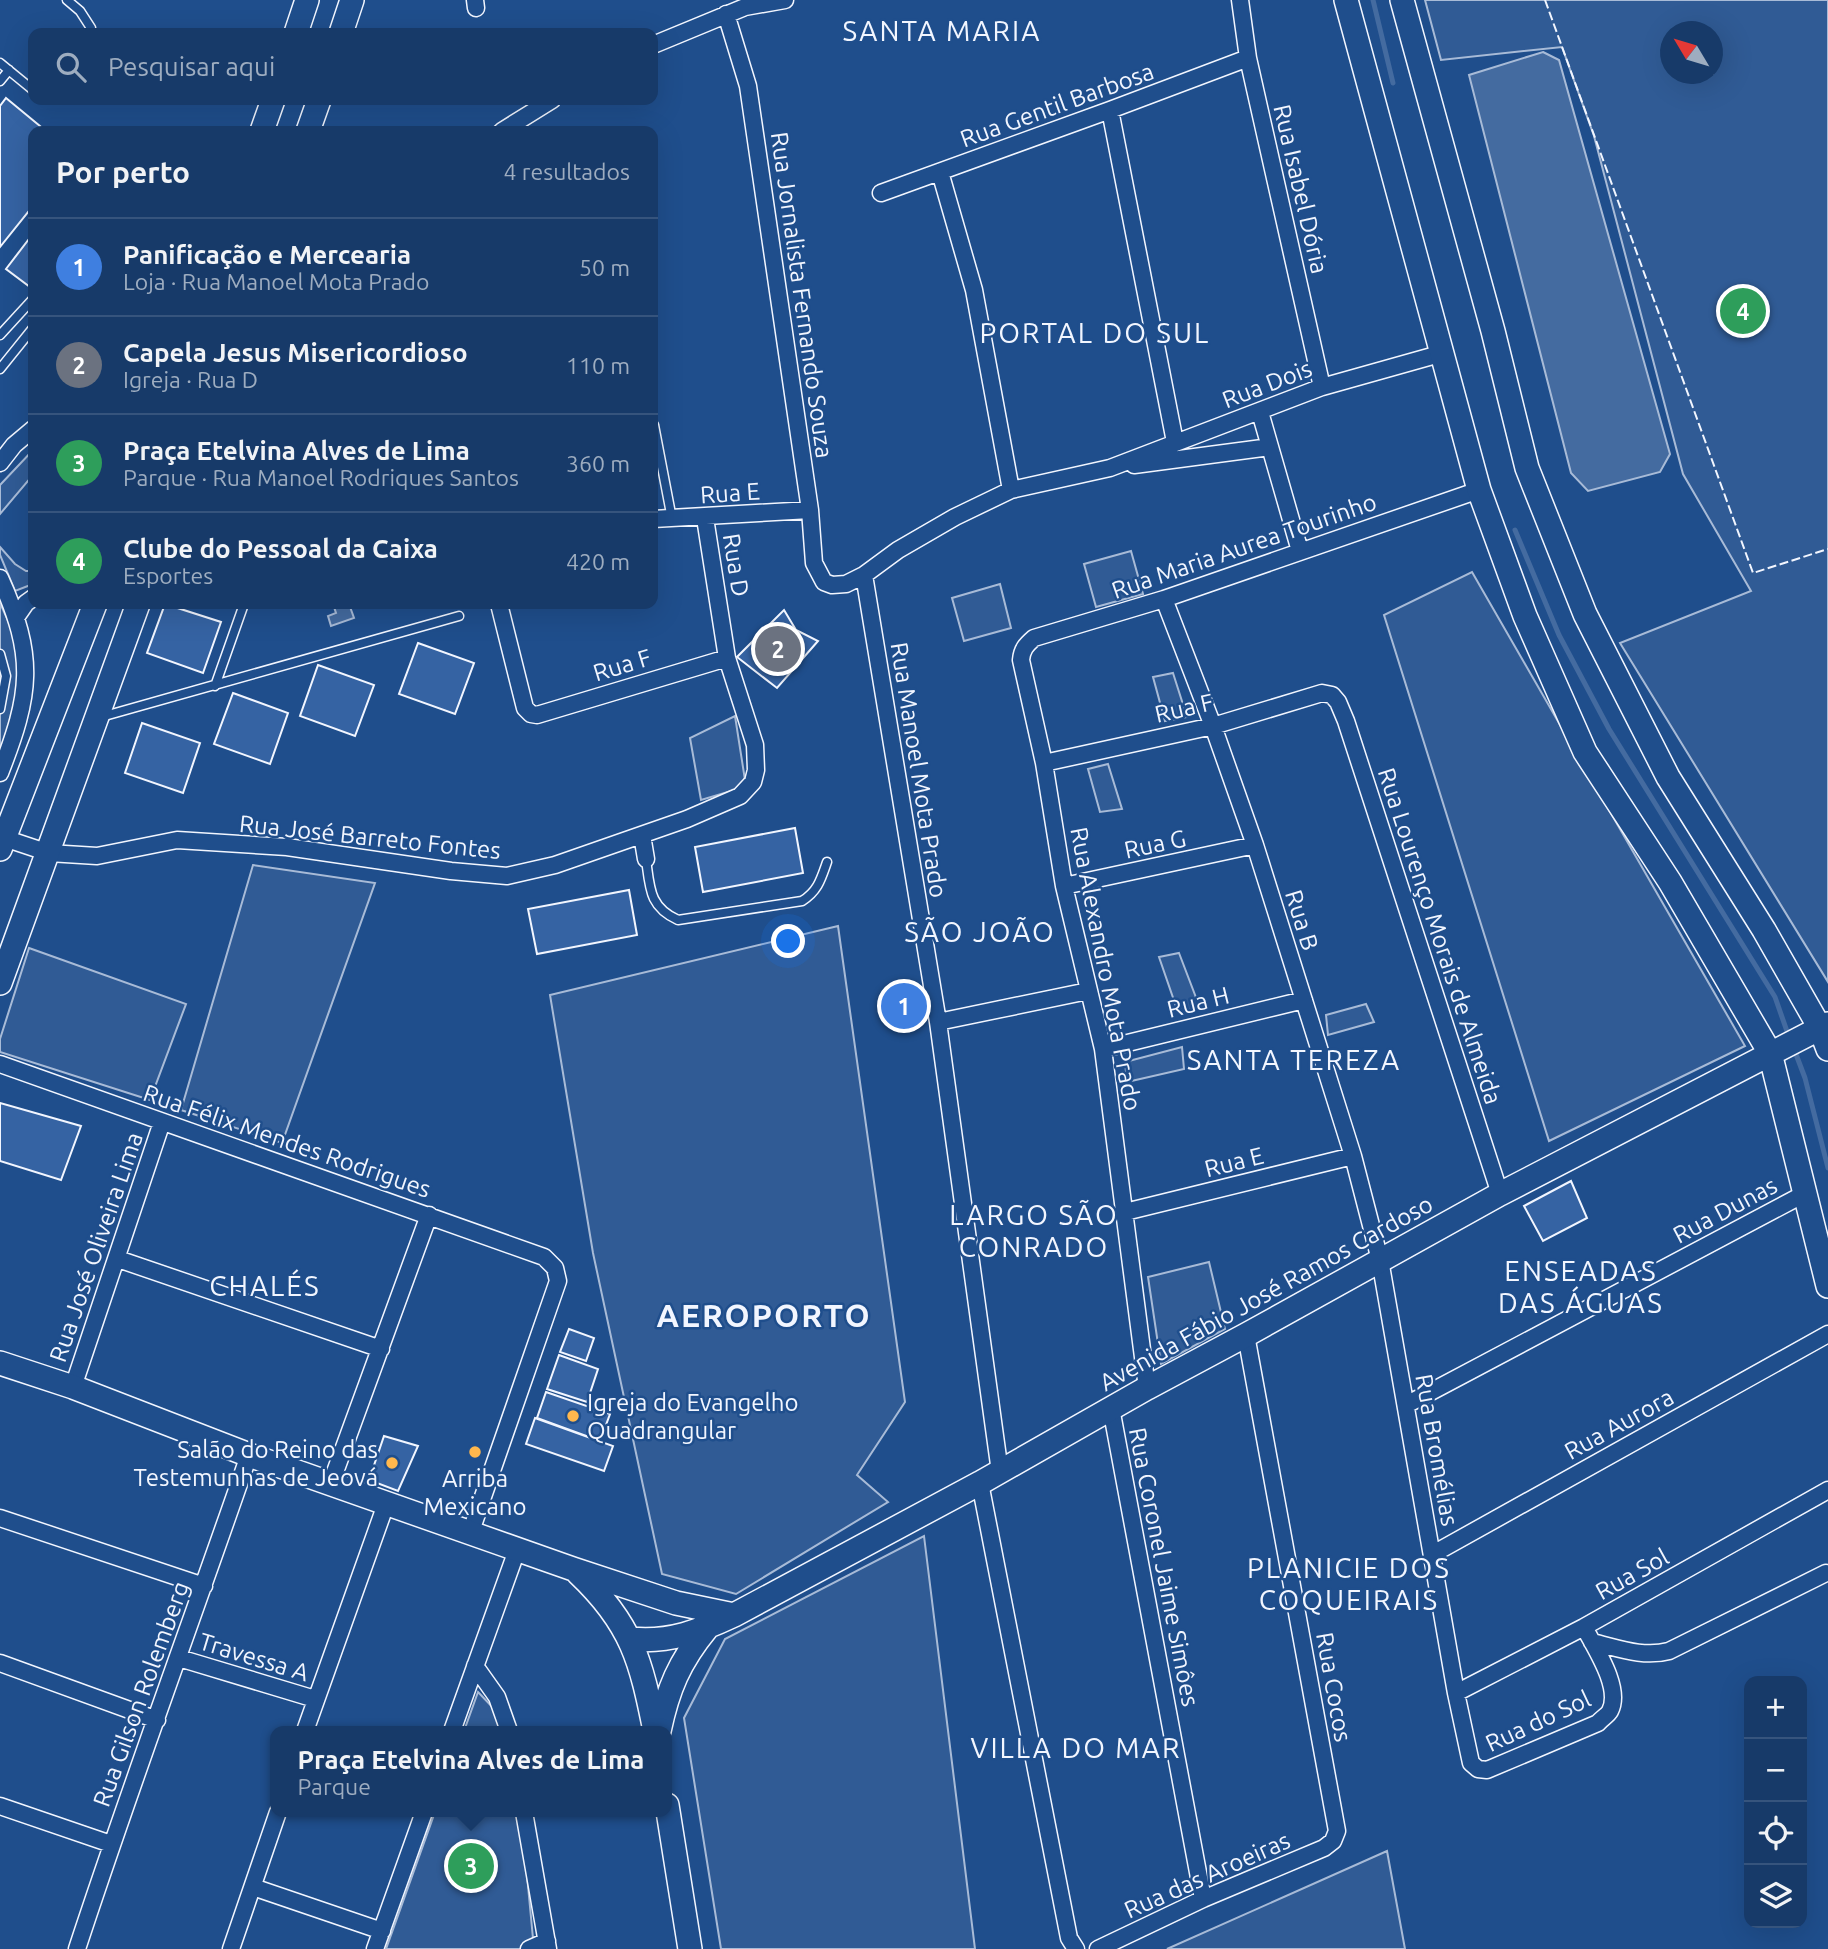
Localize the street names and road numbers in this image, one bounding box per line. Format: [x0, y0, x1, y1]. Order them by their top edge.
street label: Rua Gentil Barbosa [957, 57, 1157, 153]
street label: Rua Isabel Dória [1268, 102, 1334, 276]
street label: Rua Jornalista Fernando Souza [766, 130, 838, 460]
street label: Rua Dois [1218, 355, 1316, 413]
street label: Rua E [699, 477, 761, 509]
street label: Rua Maria Aurea Tourinho [1108, 488, 1380, 604]
street label: Rua D [718, 532, 754, 598]
street label: Rua Manoel Mota Prado [885, 640, 953, 900]
street label: Rua F [590, 643, 654, 687]
street label: Rua F [1152, 688, 1216, 728]
street label: Rua Lourenço Morais de Almeida [1373, 764, 1507, 1108]
street label: Rua José Barreto Fontes [238, 810, 502, 864]
street label: Rua G [1122, 824, 1188, 864]
street label: Rua Alexandro Mota Prado [1065, 825, 1147, 1113]
street label: Rua B [1280, 887, 1324, 953]
street label: Rua H [1164, 981, 1232, 1023]
street label: Rua Félix Mendes Rodrigues [140, 1079, 434, 1203]
street label: Rua José Oliveira Lima [44, 1129, 148, 1365]
street label: Rua E [1202, 1142, 1266, 1182]
street label: Rua Dunas [1669, 1171, 1781, 1249]
street label: Avenida Fábio José Ramos Cardoso [1095, 1190, 1437, 1396]
street label: Rua Bromélias [1410, 1372, 1464, 1528]
street label: Rua Aurora [1560, 1383, 1678, 1465]
street label: Rua Coronel Jaime Simôes [1124, 1425, 1204, 1709]
street label: Rua Sol [1591, 1543, 1673, 1605]
street label: Rua Gilson Rolemberg [88, 1578, 194, 1810]
street label: Travessa A [196, 1628, 312, 1687]
street label: Rua Cocos [1311, 1630, 1357, 1744]
street label: Rua do Sol [1481, 1685, 1595, 1757]
street label: Rua das Aroeiras [1120, 1826, 1294, 1924]

